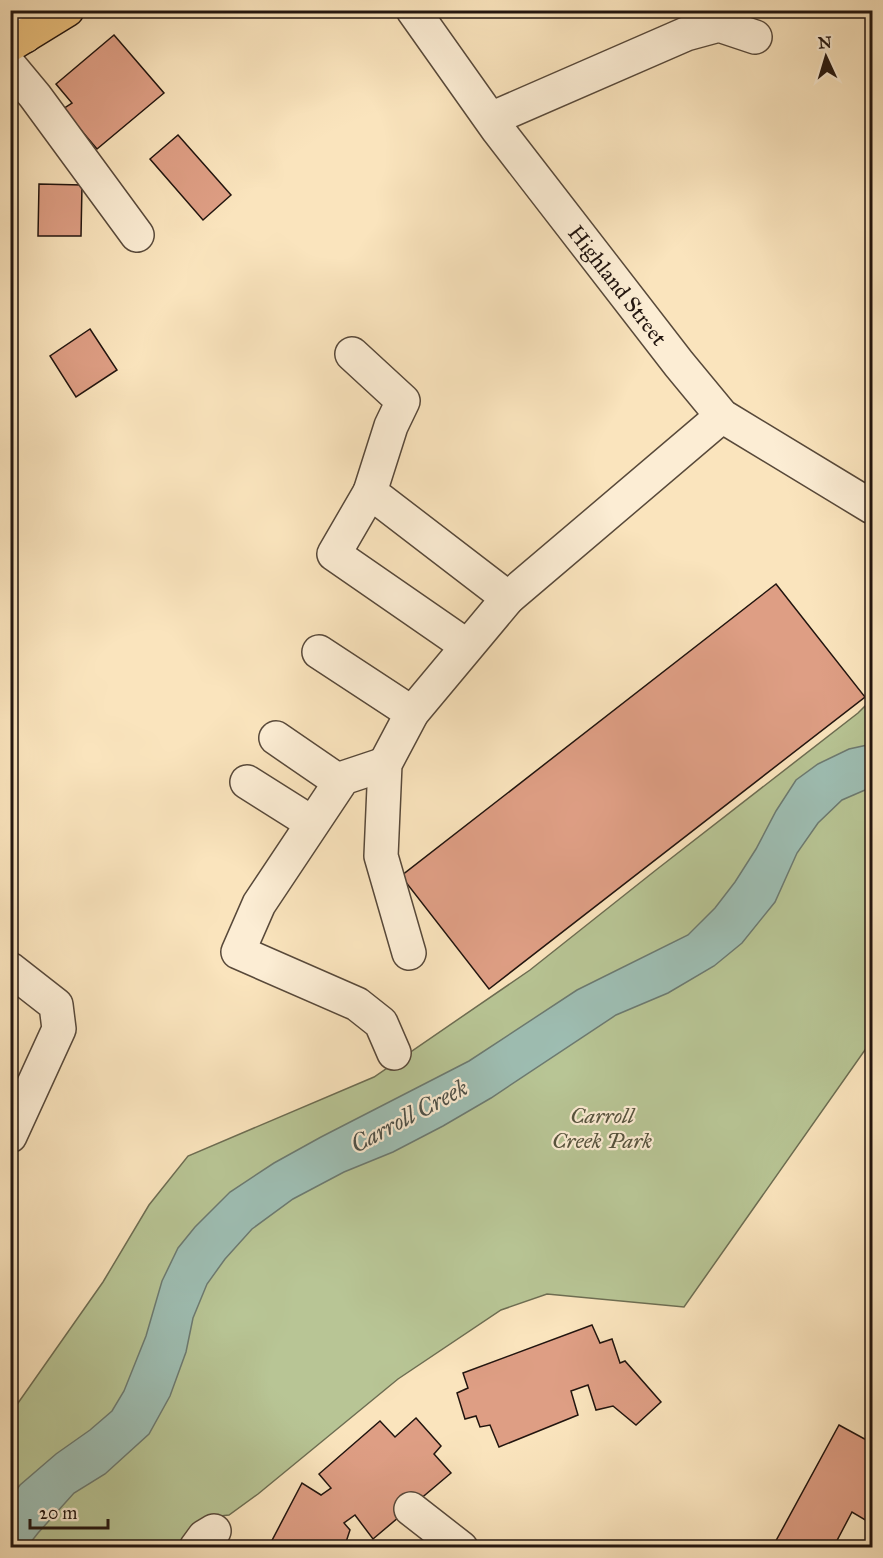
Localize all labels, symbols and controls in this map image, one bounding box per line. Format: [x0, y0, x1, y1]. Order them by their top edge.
north arrow [796, 27, 856, 87]
text: N [818, 33, 833, 52]
street label: Highland Street [562, 220, 673, 351]
water label: Carroll Creek [345, 1072, 473, 1159]
park label: Carroll Creek Park [552, 1102, 652, 1154]
scale bar [30, 1492, 108, 1530]
text: 20 m [39, 1502, 77, 1524]

